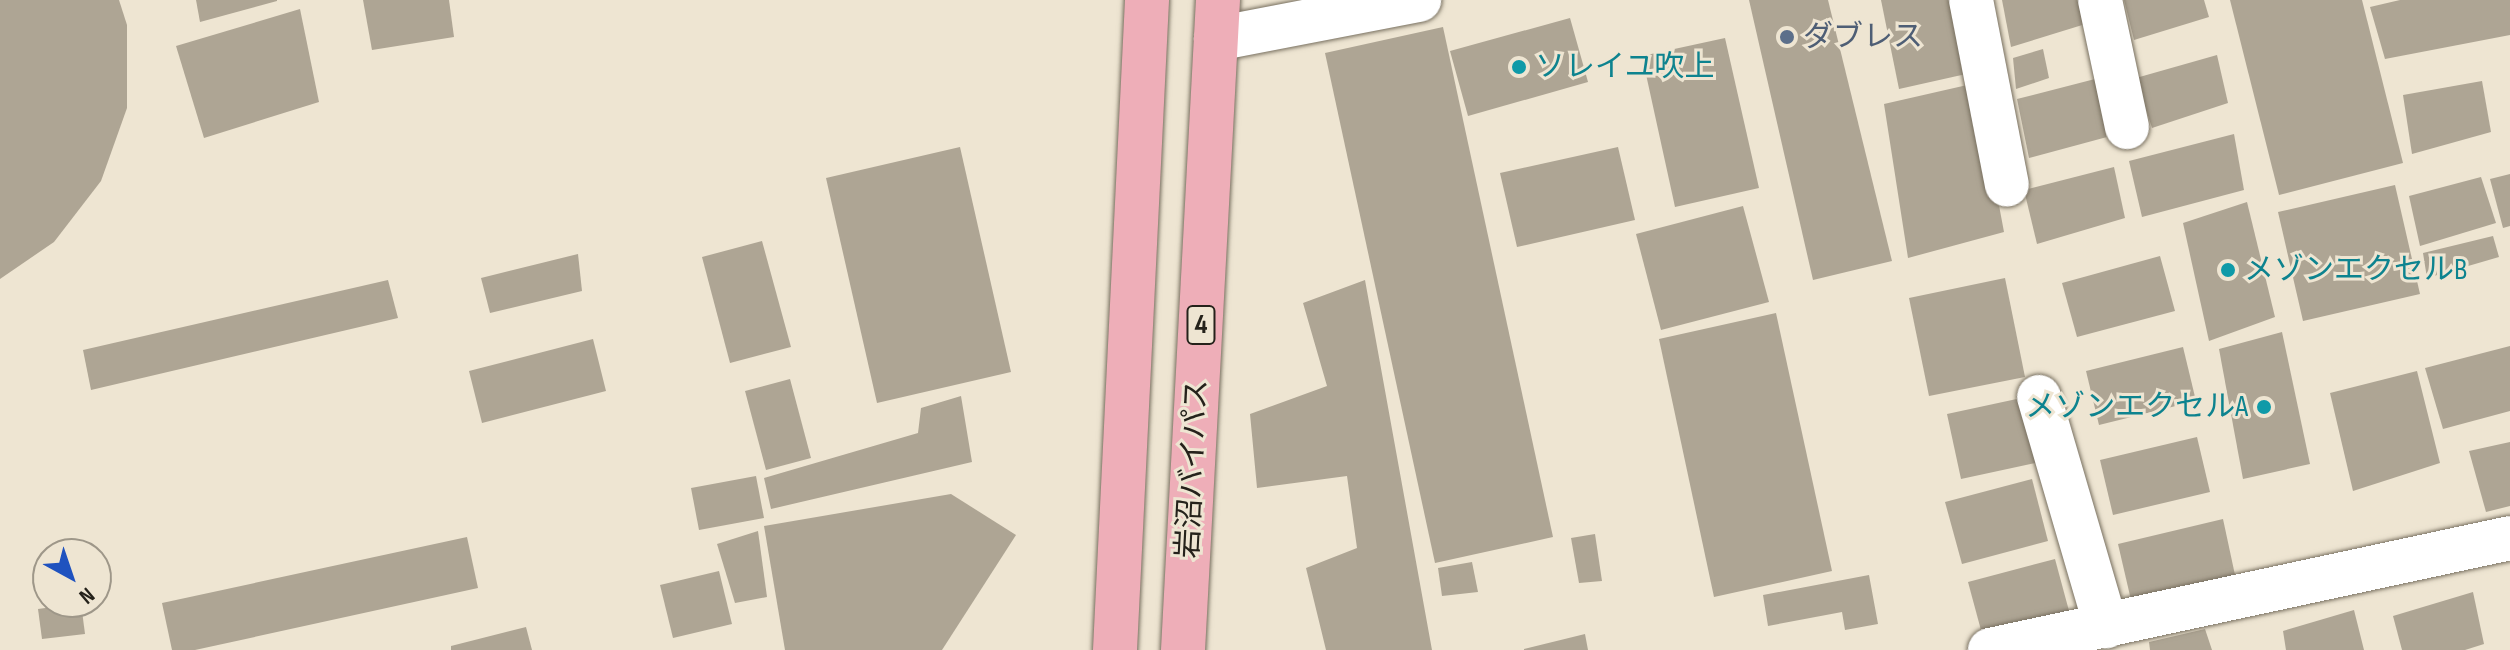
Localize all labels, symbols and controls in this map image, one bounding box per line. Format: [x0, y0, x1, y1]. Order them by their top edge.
place label: ダブレス [1803, 19, 1923, 55]
marker: ダブレス [1778, 28, 1796, 46]
place label: ソレイユ吹上 [1535, 49, 1715, 85]
marker: ソレイユ吹上 [1510, 58, 1528, 76]
place label: メゾンエクセルB [2244, 252, 2467, 288]
marker: メゾンエクセルB [2219, 261, 2237, 279]
road number: 4 [1185, 301, 1217, 349]
street label: 岩沼バイパス [1170, 378, 1216, 560]
place label: メゾンエクセルA [2025, 389, 2248, 425]
marker: メゾンエクセルA [2255, 398, 2273, 416]
north arrow [32, 538, 112, 618]
text: N [73, 581, 100, 609]

